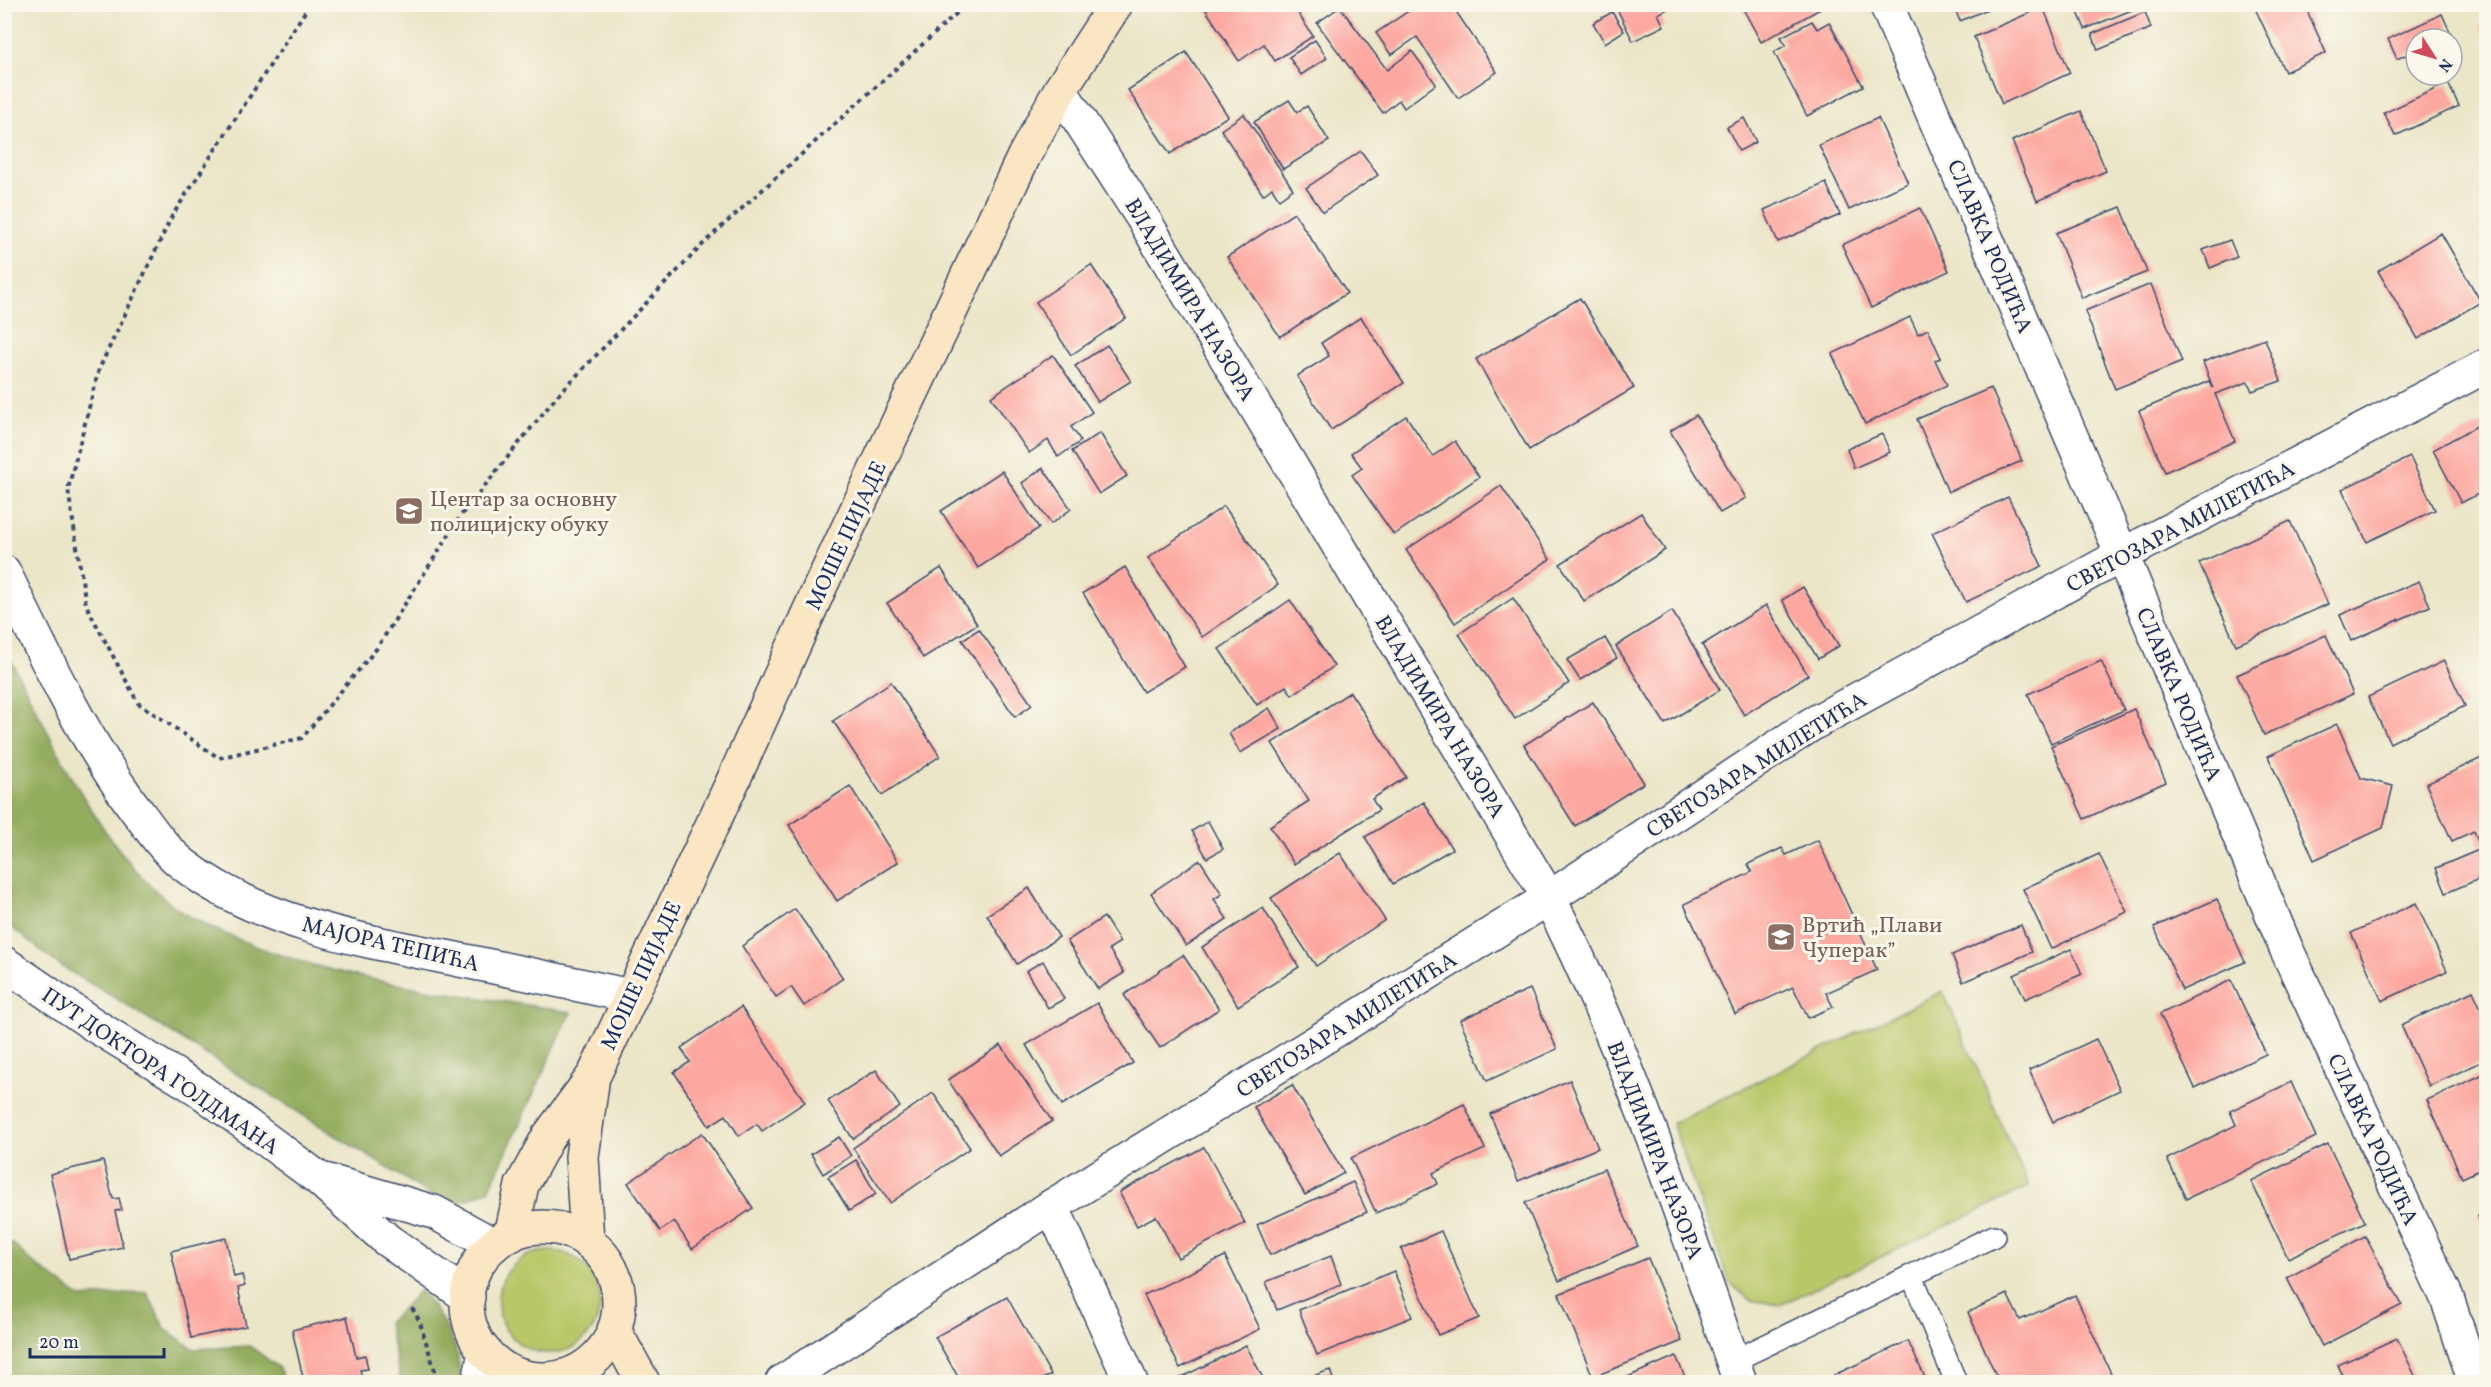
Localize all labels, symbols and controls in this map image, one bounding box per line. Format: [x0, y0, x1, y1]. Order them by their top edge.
north arrow [2404, 27, 2464, 87]
text: N [2432, 54, 2457, 76]
street label: СЛАВКА РОДИЋА [1938, 155, 2039, 339]
street label: ВЛАДИМИРА НАЗОРА [1116, 193, 1262, 408]
street label: СВЕТОЗАРА МИЛЕТИЋА [2062, 455, 2301, 602]
street label: МОШЕ ПИЈАДЕ [799, 456, 895, 616]
place label: Центар за основну полицијску обуку [430, 485, 617, 541]
school or university icon: Центар за основну полицијску обуку [393, 495, 425, 527]
street label: СЛАВКА РОДИЋА [2127, 603, 2228, 787]
street label: ВЛАДИМИРА НАЗОРА [1366, 610, 1512, 825]
street label: СВЕТОЗАРА МИЛЕТИЋА [1641, 686, 1873, 847]
street label: МОШЕ ПИЈАДЕ [594, 896, 690, 1056]
street label: МАЈОРА ТЕПИЋА [299, 910, 482, 981]
place label: Вртић „Плави Чуперак” [1802, 911, 1942, 967]
school or university icon: Вртић „Плави Чуперак” [1765, 921, 1797, 953]
street label: СВЕТОЗАРА МИЛЕТИЋА [1231, 946, 1463, 1107]
street label: ПУТ ДОКТОРА ГОЛДМАНА [35, 981, 285, 1163]
street label: ВЛАДИМИРА НАЗОРА [1598, 1037, 1710, 1265]
street label: СЛАВКА РОДИЋА [2318, 1049, 2425, 1231]
scale bar [30, 1321, 164, 1359]
text: 20 m [39, 1331, 79, 1356]

